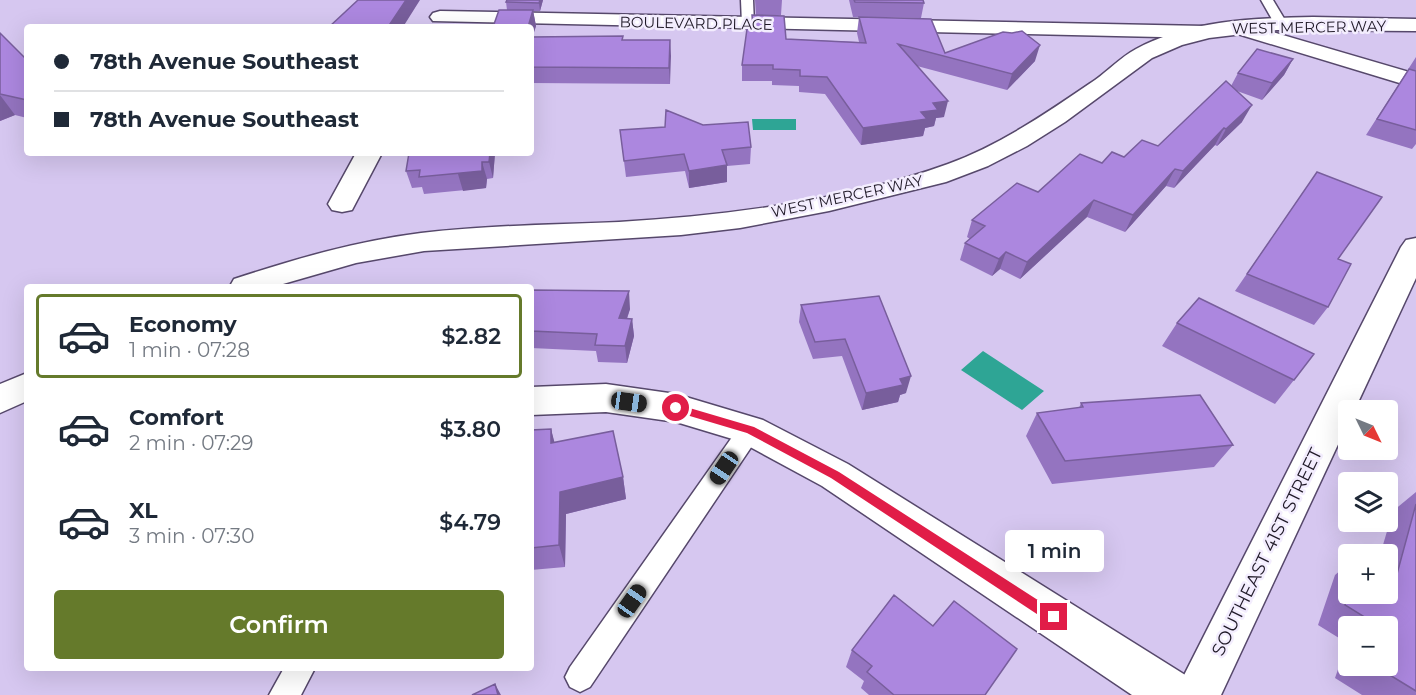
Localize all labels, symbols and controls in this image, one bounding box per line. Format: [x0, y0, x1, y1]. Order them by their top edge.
street label: BOULEVARD PLACE [619, 12, 773, 34]
street label: WEST MERCER WAY [1232, 16, 1387, 38]
text: 78th Avenue Southeast [90, 48, 359, 75]
text: 78th Avenue Southeast [90, 106, 359, 133]
street label: WEST MERCER WAY [769, 171, 925, 221]
icon: car [57, 309, 111, 363]
text: Economy [129, 311, 237, 338]
text: $2.82 [441, 323, 501, 350]
text: 1 min · 07:28 [129, 338, 250, 362]
car [610, 391, 648, 413]
route start [662, 394, 689, 421]
north arrow [1338, 400, 1398, 460]
map controls [1338, 400, 1398, 676]
icon: car [57, 402, 111, 456]
text: Comfort [129, 404, 224, 431]
text: $3.80 [440, 416, 501, 443]
text: 2 min · 07:29 [129, 431, 254, 455]
street label: SOUTHEAST 41ST STREET [1207, 444, 1327, 660]
car [706, 448, 742, 488]
button: layers [1338, 472, 1398, 532]
icon: car [57, 495, 111, 549]
text: XL [129, 497, 158, 524]
text: $4.79 [439, 509, 501, 536]
text: 3 min · 07:30 [129, 524, 254, 548]
callout: 1 min [1004, 530, 1104, 572]
text: 1 min [1028, 539, 1081, 563]
button: + [1338, 544, 1398, 604]
car [614, 581, 650, 621]
button: Confirm [54, 590, 504, 659]
route end [1040, 603, 1067, 630]
button: − [1338, 616, 1398, 676]

